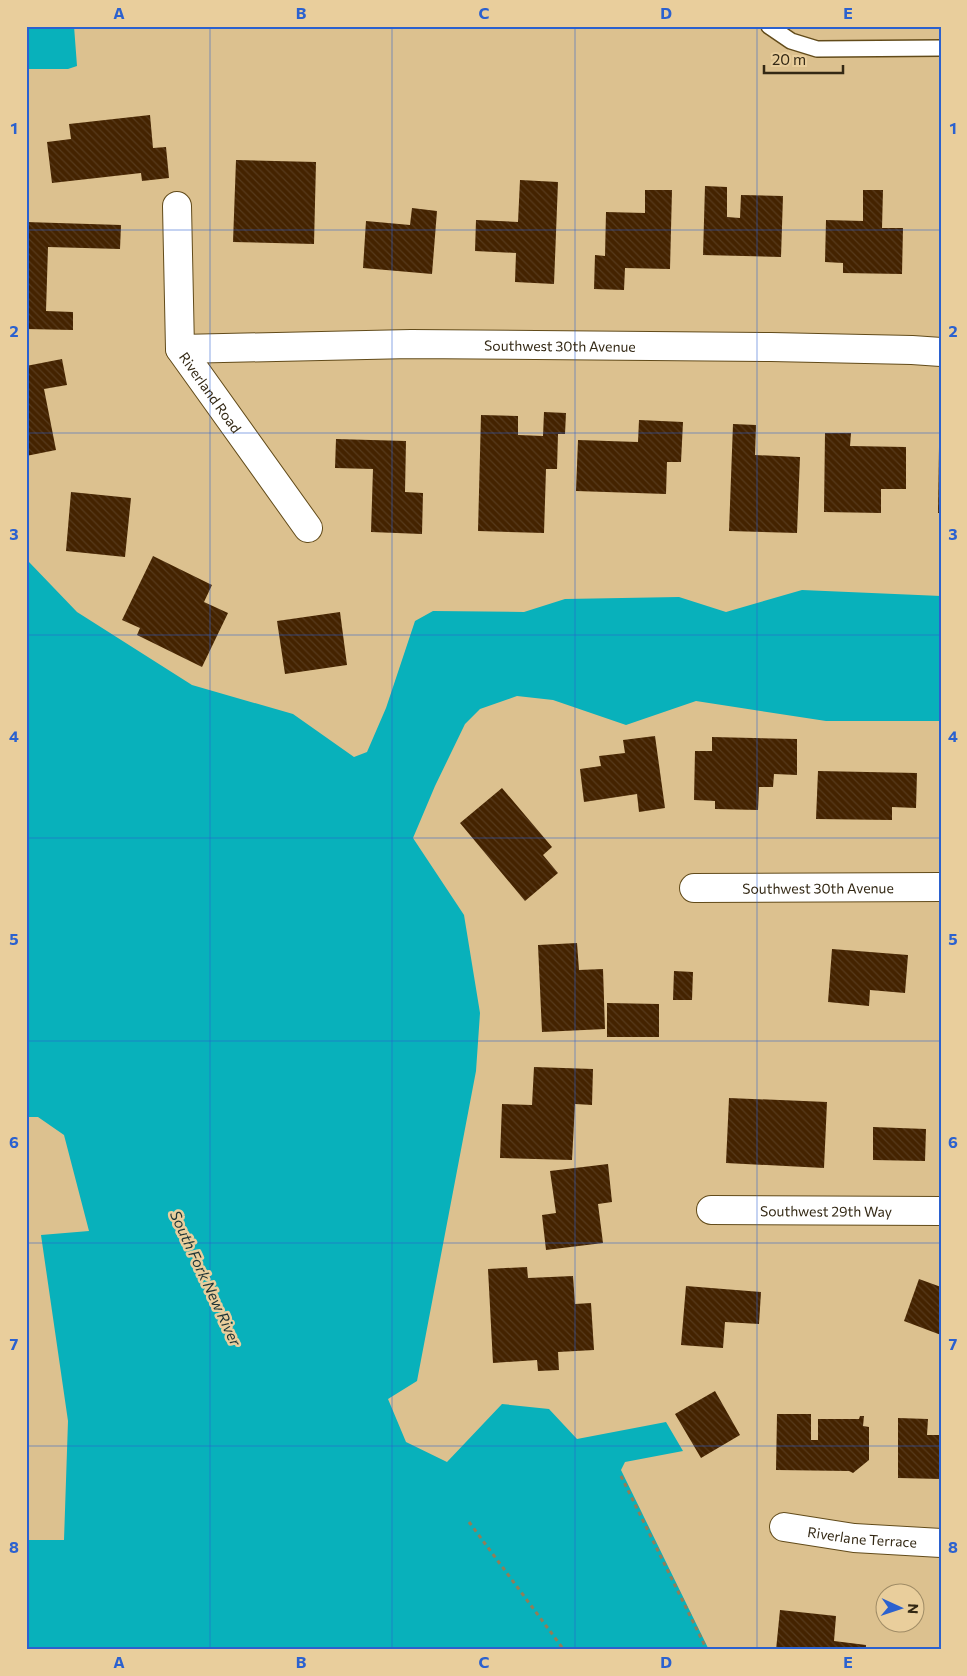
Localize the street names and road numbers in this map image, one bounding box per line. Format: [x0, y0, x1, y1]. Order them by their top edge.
street label: Southwest 30th Avenue [484, 336, 636, 354]
street label: Riverland Road [176, 348, 245, 436]
street label: Southwest 30th Avenue [742, 879, 894, 896]
street label: Southwest 29th Way [760, 1202, 892, 1219]
street label: Riverlane Terrace [806, 1522, 917, 1550]

